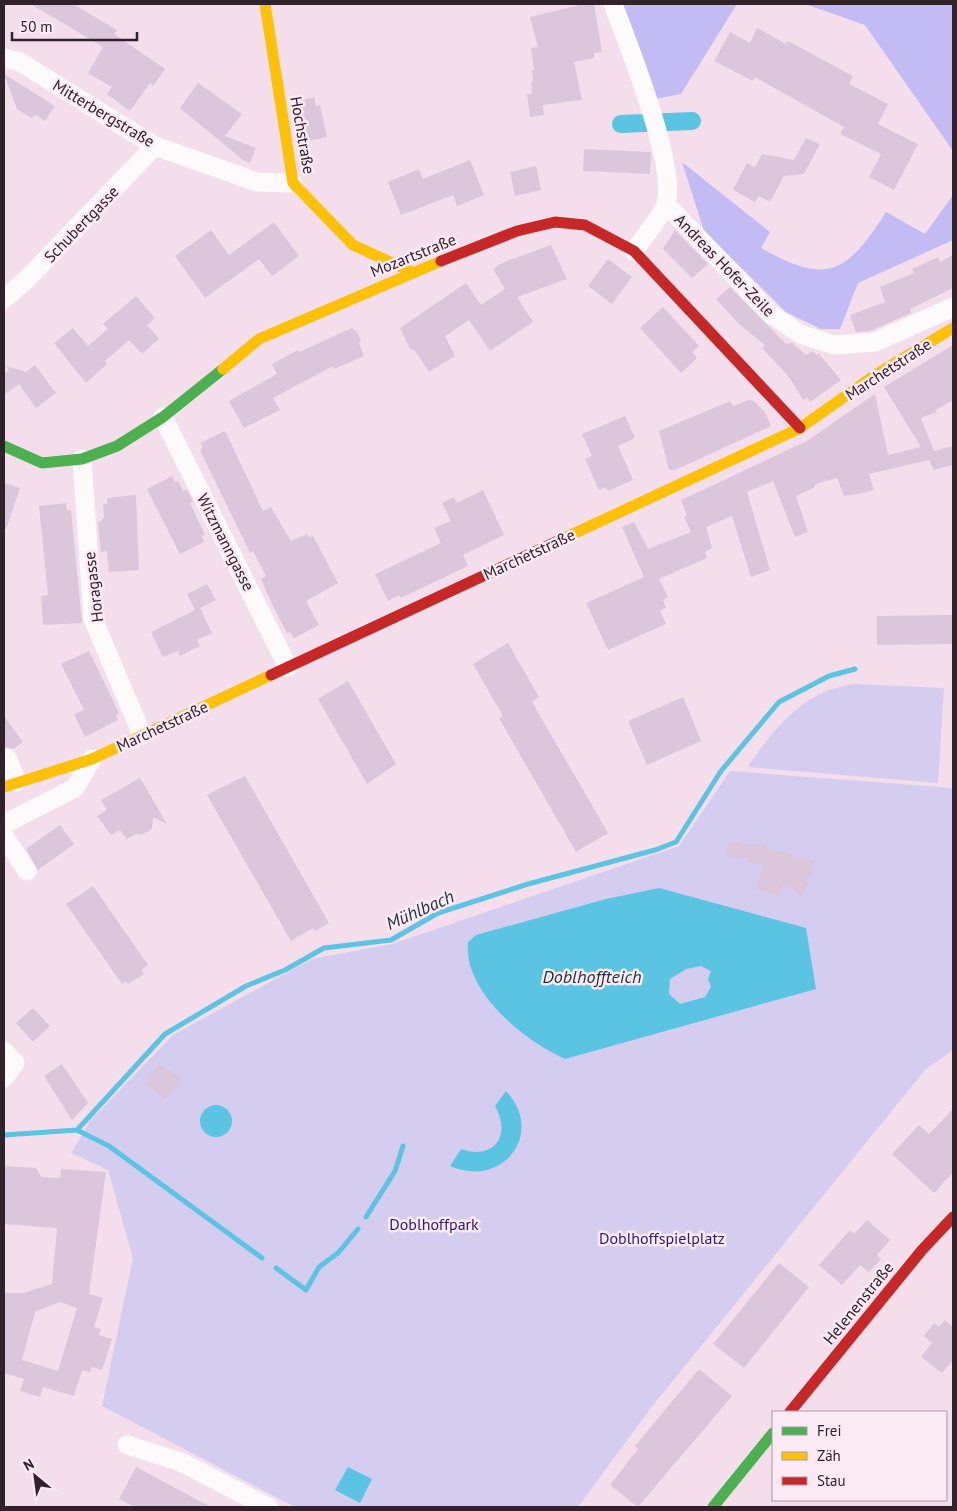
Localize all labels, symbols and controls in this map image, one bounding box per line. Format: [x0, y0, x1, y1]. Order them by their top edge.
scale bar [12, 10, 138, 42]
text: 50 m [20, 17, 53, 36]
street label: Mitterbergstraße [50, 75, 158, 151]
street label: Hochstraße [286, 95, 320, 175]
street label: Schubertgasse [39, 181, 123, 267]
street label: Andreas Hofer-Zeile [671, 209, 779, 321]
street label: Mozartstraße [367, 229, 459, 281]
street label: Marchetstraße [841, 334, 935, 404]
street label: Witzmanngasse [193, 490, 259, 594]
street label: Marchetstraße [480, 524, 578, 584]
street label: Horagasse [79, 551, 107, 623]
street label: Marchetstraße [113, 696, 211, 756]
water label: Mühlbach [382, 884, 458, 935]
water label: Doblhoffteich [543, 965, 641, 988]
park label: Doblhoffpark [389, 1214, 479, 1234]
park label: Doblhoffspielplatz [599, 1228, 725, 1248]
street label: Helenenstraße [819, 1258, 897, 1348]
legend [772, 1411, 947, 1501]
text: Frei [817, 1421, 842, 1440]
text: Zäh [817, 1446, 841, 1465]
north arrow [10, 1451, 60, 1501]
text: N [20, 1455, 37, 1475]
text: Stau [817, 1471, 846, 1490]

